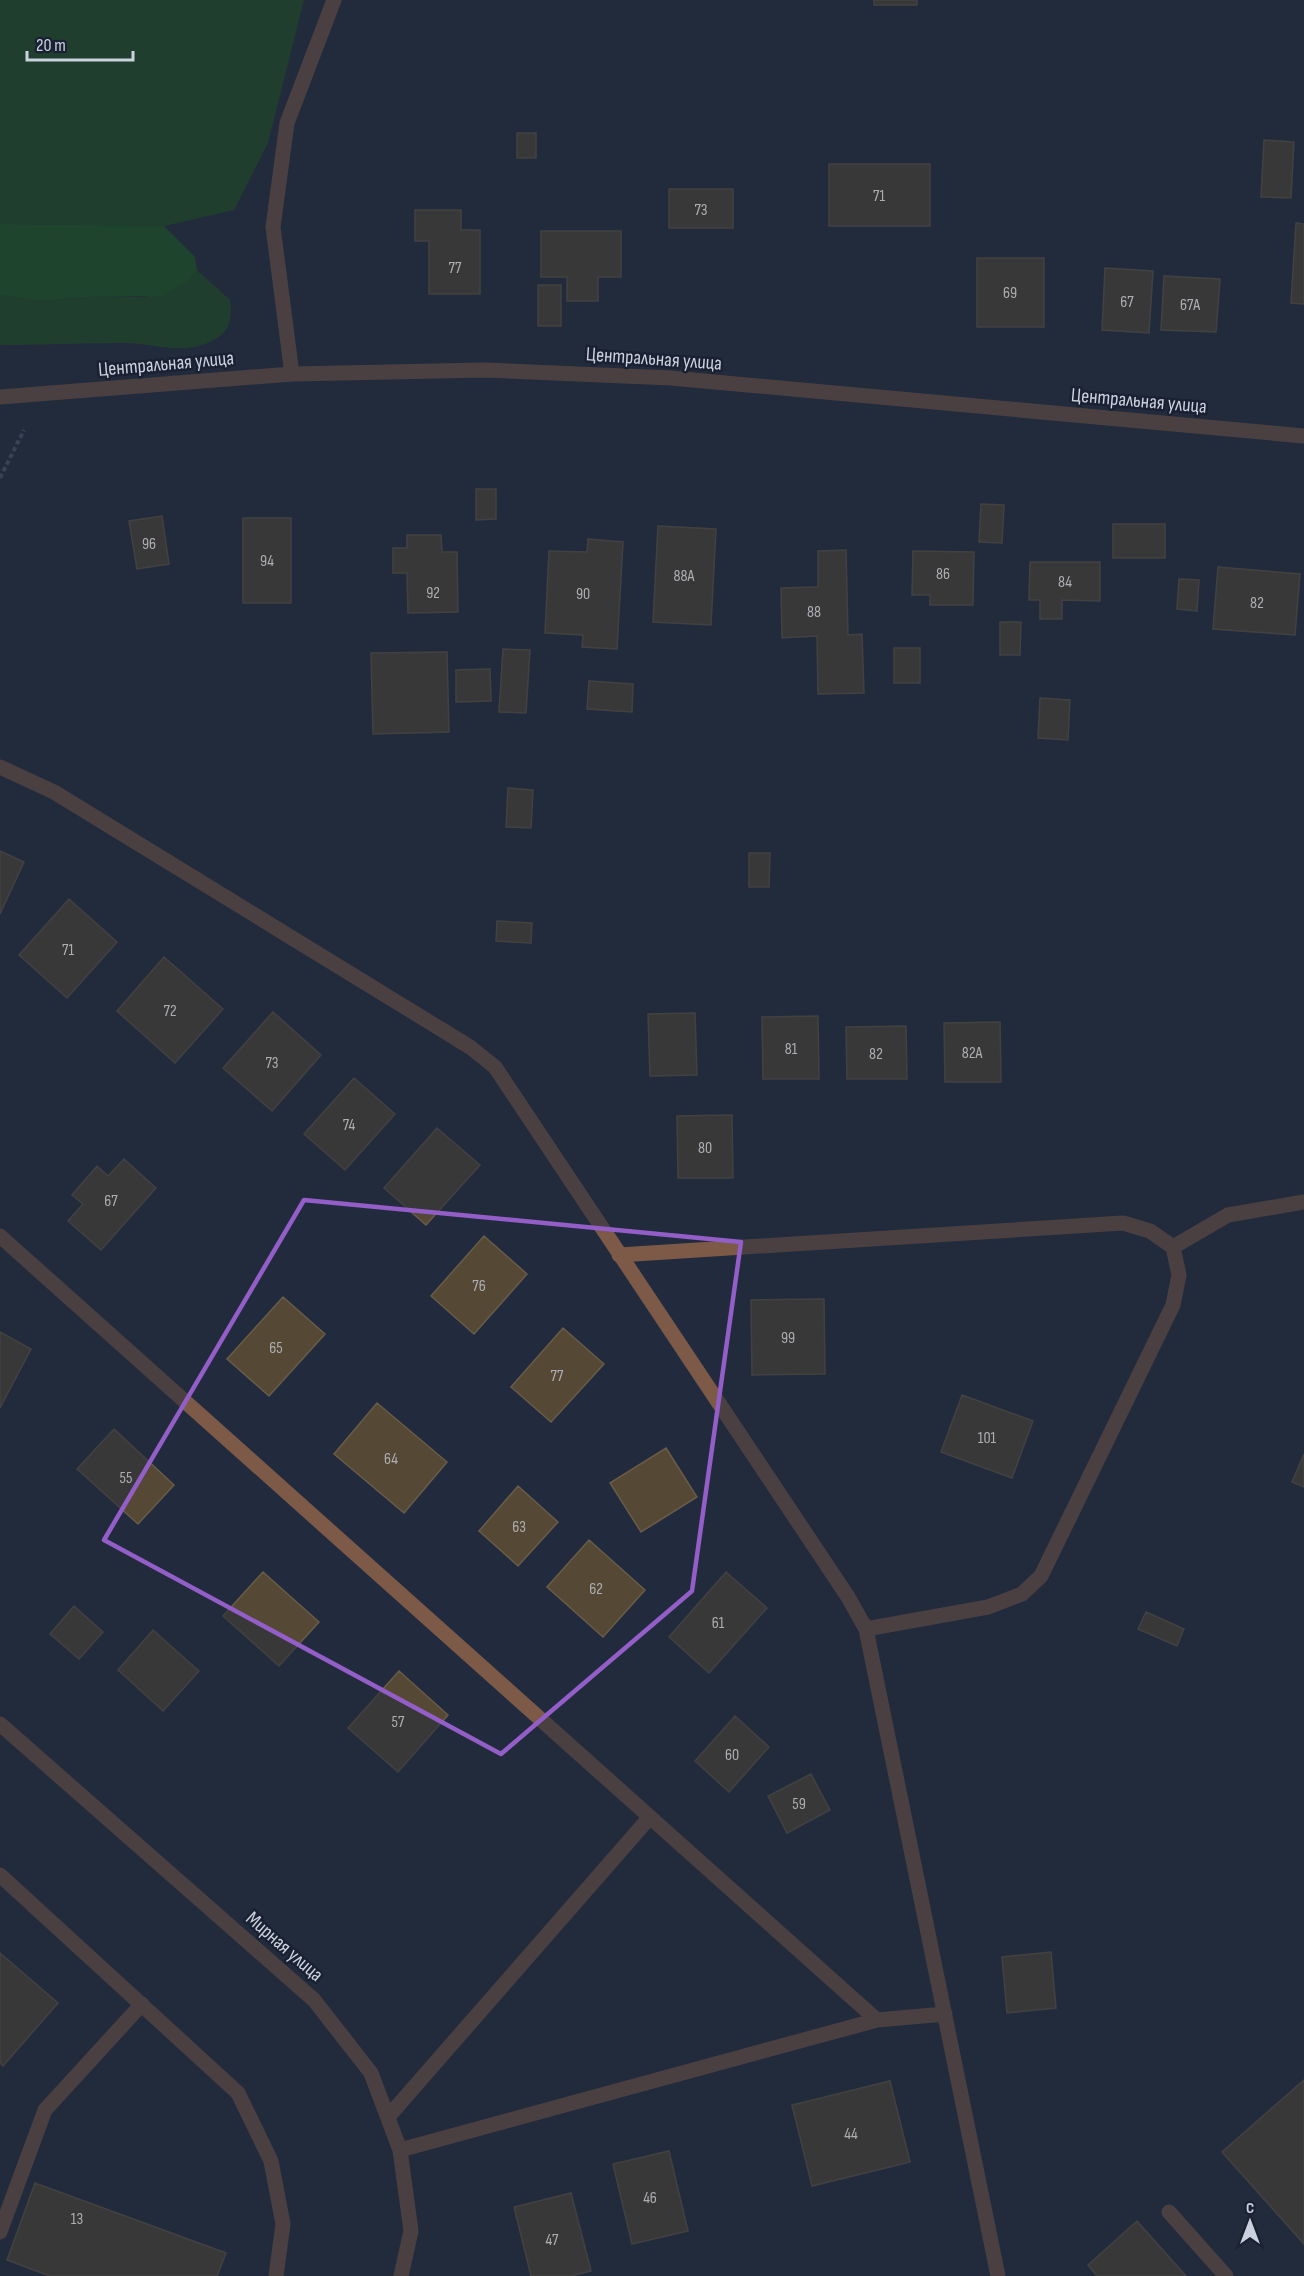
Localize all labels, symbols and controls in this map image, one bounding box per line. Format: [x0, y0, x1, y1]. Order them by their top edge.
scale bar [27, 24, 134, 62]
text: 20 m [36, 35, 66, 56]
house number: 71 [873, 187, 885, 206]
house number: 73 [694, 201, 708, 220]
house number: 77 [449, 259, 462, 278]
house number: 69 [1003, 284, 1017, 303]
house number: 67 [1120, 293, 1134, 312]
house number: 67А [1180, 296, 1200, 315]
street label: Центральная улица [585, 342, 723, 376]
street label: Центральная улица [97, 346, 235, 382]
street label: Центральная улица [1070, 383, 1208, 419]
house number: 96 [142, 535, 156, 554]
house number: 94 [260, 552, 274, 571]
house number: 86 [936, 565, 950, 584]
house number: 88А [674, 567, 695, 586]
house number: 84 [1058, 573, 1072, 592]
house number: 92 [426, 584, 440, 603]
house number: 90 [576, 585, 590, 604]
house number: 82 [1250, 594, 1264, 613]
house number: 88 [807, 603, 821, 622]
house number: 71 [62, 941, 74, 960]
house number: 72 [164, 1002, 176, 1021]
house number: 81 [785, 1040, 798, 1059]
house number: 82А [962, 1044, 982, 1063]
house number: 82 [869, 1045, 883, 1064]
house number: 73 [265, 1054, 279, 1073]
house number: 74 [343, 1116, 355, 1135]
house number: 80 [698, 1139, 712, 1158]
house number: 67 [104, 1192, 118, 1211]
house number: 76 [472, 1277, 486, 1296]
house number: 99 [781, 1329, 795, 1348]
house number: 65 [269, 1339, 283, 1358]
house number: 77 [551, 1367, 564, 1386]
house number: 101 [978, 1429, 997, 1448]
house number: 64 [384, 1450, 398, 1469]
house number: 55 [120, 1469, 132, 1488]
house number: 63 [512, 1518, 526, 1537]
house number: 62 [589, 1580, 603, 1599]
house number: 61 [712, 1614, 725, 1633]
house number: 57 [392, 1713, 405, 1732]
house number: 60 [725, 1746, 739, 1765]
house number: 59 [792, 1795, 806, 1814]
street label: Мирная улица [241, 1907, 328, 1987]
house number: 44 [844, 2125, 858, 2144]
house number: 46 [643, 2189, 657, 2208]
north arrow [1220, 2192, 1280, 2252]
text: С [1246, 2199, 1254, 2218]
house number: 13 [71, 2210, 83, 2229]
house number: 47 [546, 2231, 559, 2250]

